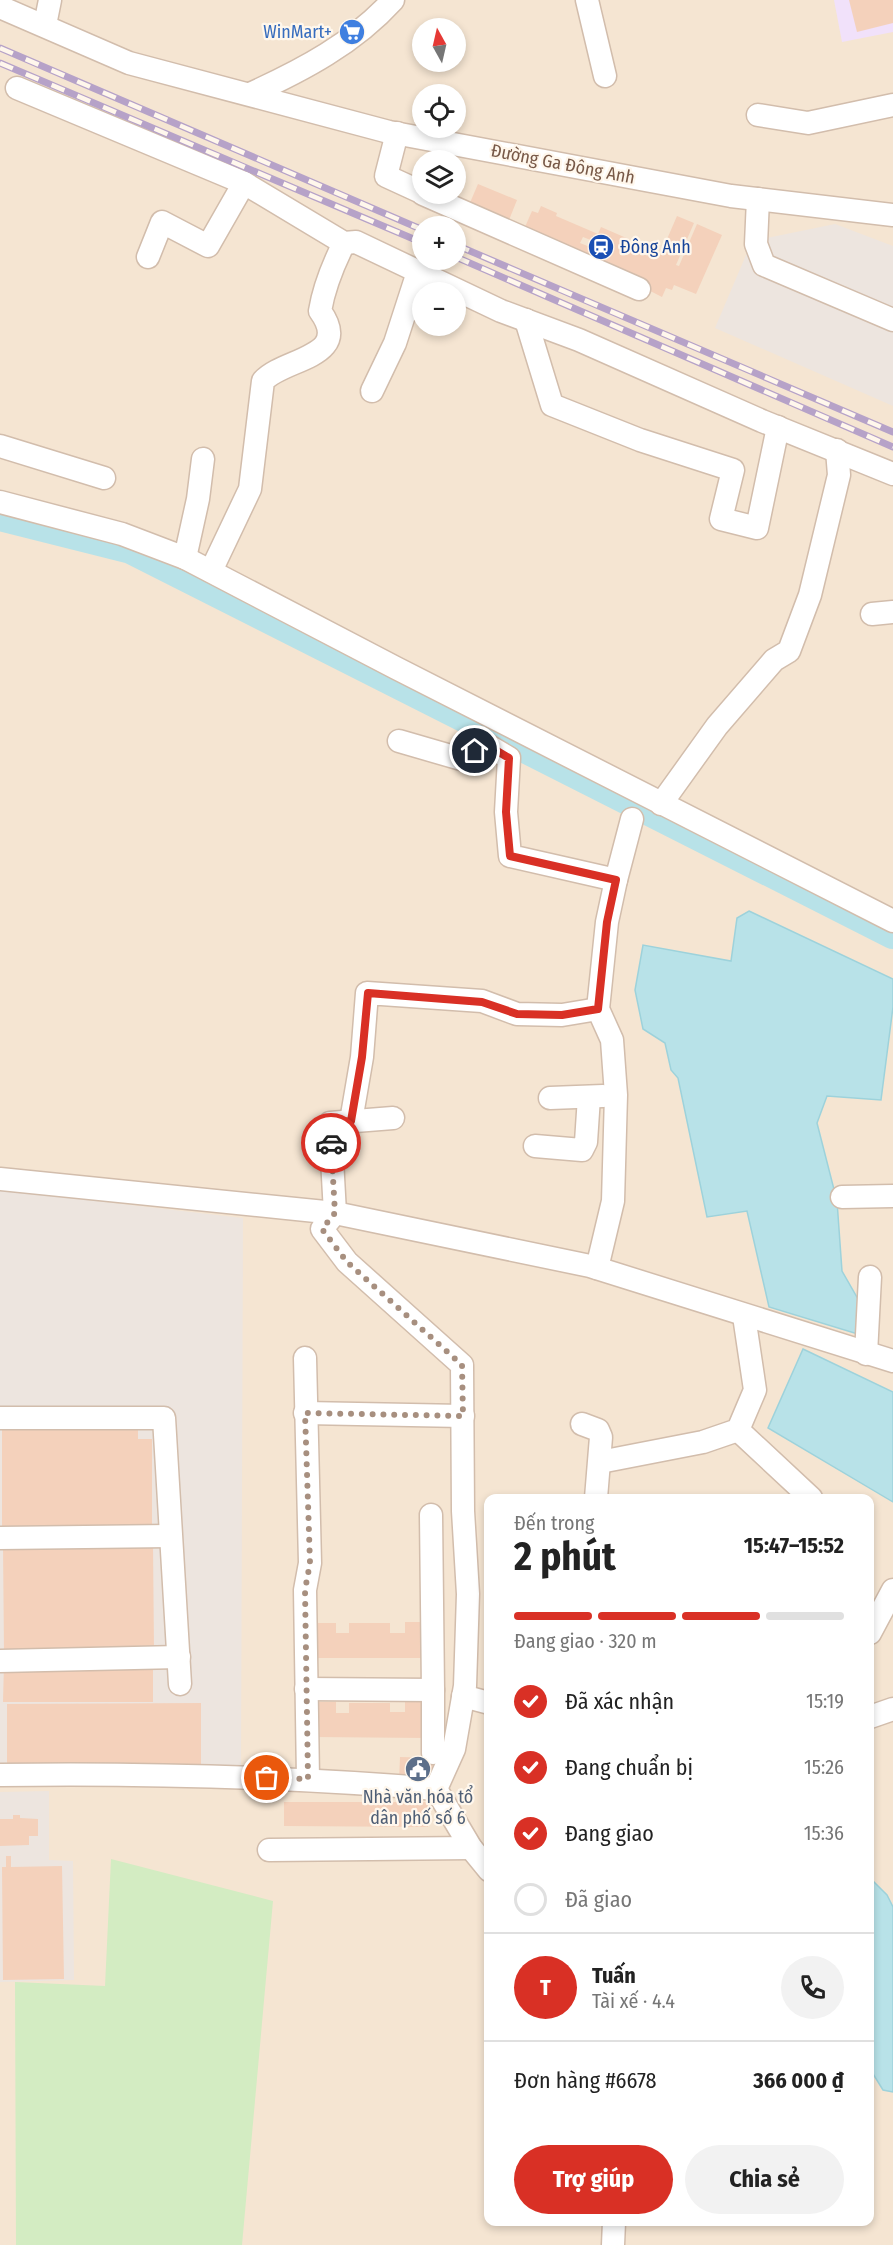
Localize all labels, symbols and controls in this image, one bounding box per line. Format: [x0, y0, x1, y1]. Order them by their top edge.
supermarket icon: WinMart+ [337, 17, 367, 47]
north arrow [412, 18, 466, 72]
map controls [412, 18, 466, 336]
place label: WinMart+ [263, 21, 332, 43]
button: locate [412, 84, 466, 138]
street label: Đường Ga Đông Anh [489, 139, 637, 189]
button: layers [412, 150, 466, 204]
button: + [412, 216, 466, 270]
station icon: Đông Anh [586, 232, 616, 262]
place label: Đông Anh [620, 236, 691, 258]
button: − [412, 282, 466, 336]
pin [449, 725, 500, 776]
icon: home [458, 734, 491, 767]
courier [301, 1113, 361, 1173]
icon: car [315, 1127, 348, 1160]
text: Đến trong [514, 1511, 594, 1535]
text: 15:47–15:52 [744, 1532, 844, 1559]
text: 2 phút [514, 1534, 616, 1580]
text: Đang giao · 320 m [514, 1629, 657, 1653]
icon: check [514, 1685, 547, 1718]
text: Đã xác nhận [565, 1688, 674, 1715]
text: 15:19 [806, 1689, 844, 1713]
icon: check [514, 1751, 547, 1784]
pin [241, 1752, 292, 1803]
public building icon: Nhà văn hóa tổ dân phố số 6 [403, 1754, 433, 1784]
text: Đang chuẩn bị [565, 1754, 693, 1781]
text: 15:26 [804, 1755, 844, 1779]
icon: bag [250, 1761, 283, 1794]
place label: Nhà văn hóa tổ dân phố số 6 [363, 1785, 473, 1829]
icon: check [514, 1817, 547, 1850]
text: Đang giao [565, 1820, 654, 1847]
text: 15:36 [804, 1821, 844, 1845]
text: Đã giao [565, 1886, 632, 1913]
button: phone [781, 1956, 844, 2019]
text: Tuấn [592, 1962, 636, 1989]
text: T [540, 1974, 551, 2001]
text: Tài xế · 4.4 [592, 1989, 675, 2013]
text: Đơn hàng #6678 [514, 2067, 656, 2094]
text: 366 000 ₫ [753, 2067, 844, 2094]
button: Trợ giúp [514, 2145, 673, 2214]
button: Chia sẻ [685, 2145, 844, 2214]

